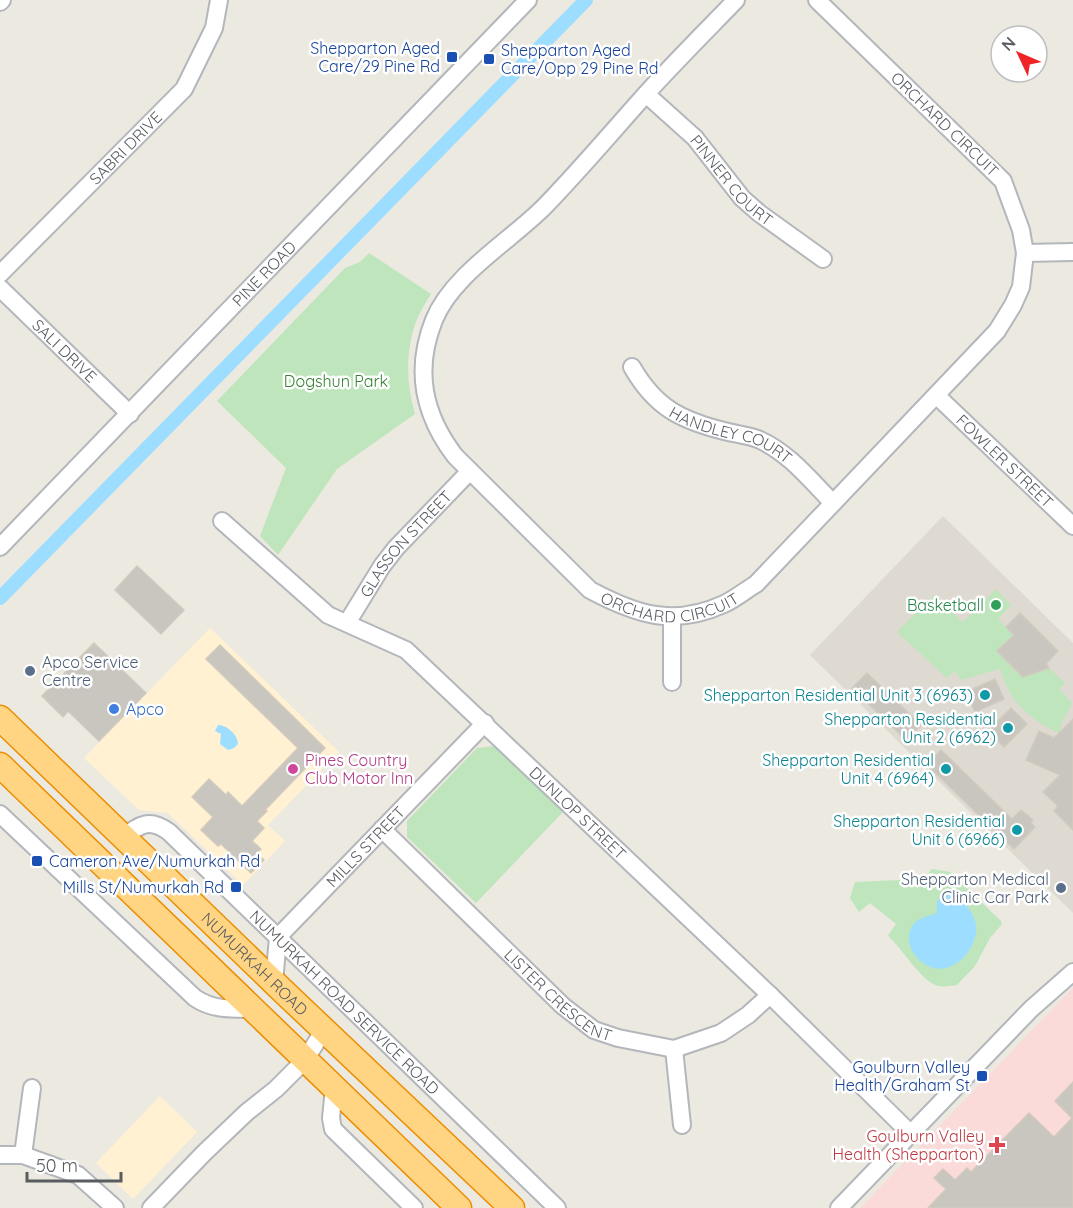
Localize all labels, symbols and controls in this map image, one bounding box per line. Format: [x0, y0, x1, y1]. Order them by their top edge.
north arrow [989, 24, 1049, 84]
text: N [997, 32, 1019, 55]
place label: Shepparton Aged Care/29 Pine Rd [310, 38, 440, 76]
place label: Shepparton Aged Care/Opp 29 Pine Rd [501, 40, 658, 78]
marker: Shepparton Aged Care/29 Pine Rd [445, 50, 459, 64]
marker: Shepparton Aged Care/Opp 29 Pine Rd [482, 52, 496, 66]
street label: ORCHARD CIRCUIT [887, 67, 1003, 181]
street label: SABRI DRIVE [85, 107, 166, 188]
street label: PINNER COURT [686, 131, 777, 230]
street label: PINE ROAD [228, 237, 300, 311]
street label: SALI DRIVE [28, 315, 101, 386]
park label: Dogshun Park [284, 371, 388, 391]
street label: HANDLEY COURT [666, 402, 796, 468]
street label: FOWLER STREET [952, 410, 1058, 512]
street label: GLASSON STREET [355, 486, 456, 601]
street label: ORCHARD CIRCUIT [599, 582, 741, 604]
text: ORCHARD CIRCUIT [598, 587, 743, 626]
place label: Basketball [907, 595, 984, 615]
marker: Basketball [989, 598, 1003, 612]
place label: Apco Service Centre [42, 652, 139, 690]
marker: Apco Service Centre [23, 664, 37, 678]
place label: Shepparton Residential Unit 3 (6963) [704, 685, 973, 705]
marker: Shepparton Residential Unit 3 (6963) [978, 688, 992, 702]
place label: Apco [126, 699, 164, 719]
marker: Apco [107, 702, 121, 716]
place label: Shepparton Residential Unit 2 (6962) [824, 709, 996, 747]
marker: Shepparton Residential Unit 2 (6962) [1001, 721, 1015, 735]
place label: Pines Country Club Motor Inn [305, 750, 413, 788]
place label: Shepparton Residential Unit 4 (6964) [762, 750, 934, 788]
marker: Pines Country Club Motor Inn [286, 762, 300, 776]
street label: DUNLOP STREET [525, 762, 631, 864]
marker: Shepparton Residential Unit 4 (6964) [939, 762, 953, 776]
street label: MILLS STREET [322, 802, 409, 891]
place label: Shepparton Residential Unit 6 (6966) [833, 811, 1005, 849]
marker: Shepparton Residential Unit 6 (6966) [1010, 823, 1024, 837]
place label: Cameron Ave/Numurkah Rd [49, 851, 260, 871]
marker: Cameron Ave/Numurkah Rd [30, 854, 44, 868]
place label: Shepparton Medical Clinic Car Park [901, 869, 1049, 907]
place label: Mills St/Numurkah Rd [63, 877, 224, 897]
marker: Mills St/Numurkah Rd [229, 880, 243, 894]
marker: Shepparton Medical Clinic Car Park [1054, 881, 1068, 895]
street label: NUMURKAH ROAD SERVICE ROAD [246, 906, 444, 1099]
street label: NUMURKAH ROAD [197, 908, 312, 1020]
street label: LISTER CRESCENT [500, 944, 615, 1045]
place label: Goulburn Valley Health/Graham St [834, 1057, 970, 1095]
marker: Goulburn Valley Health/Graham St [975, 1069, 989, 1083]
place label: Goulburn Valley Health (Shepparton) [833, 1126, 984, 1164]
marker: Goulburn Valley Health (Shepparton) [988, 1136, 1006, 1154]
scale bar [27, 1145, 122, 1183]
text: 50 m [36, 1154, 78, 1177]

